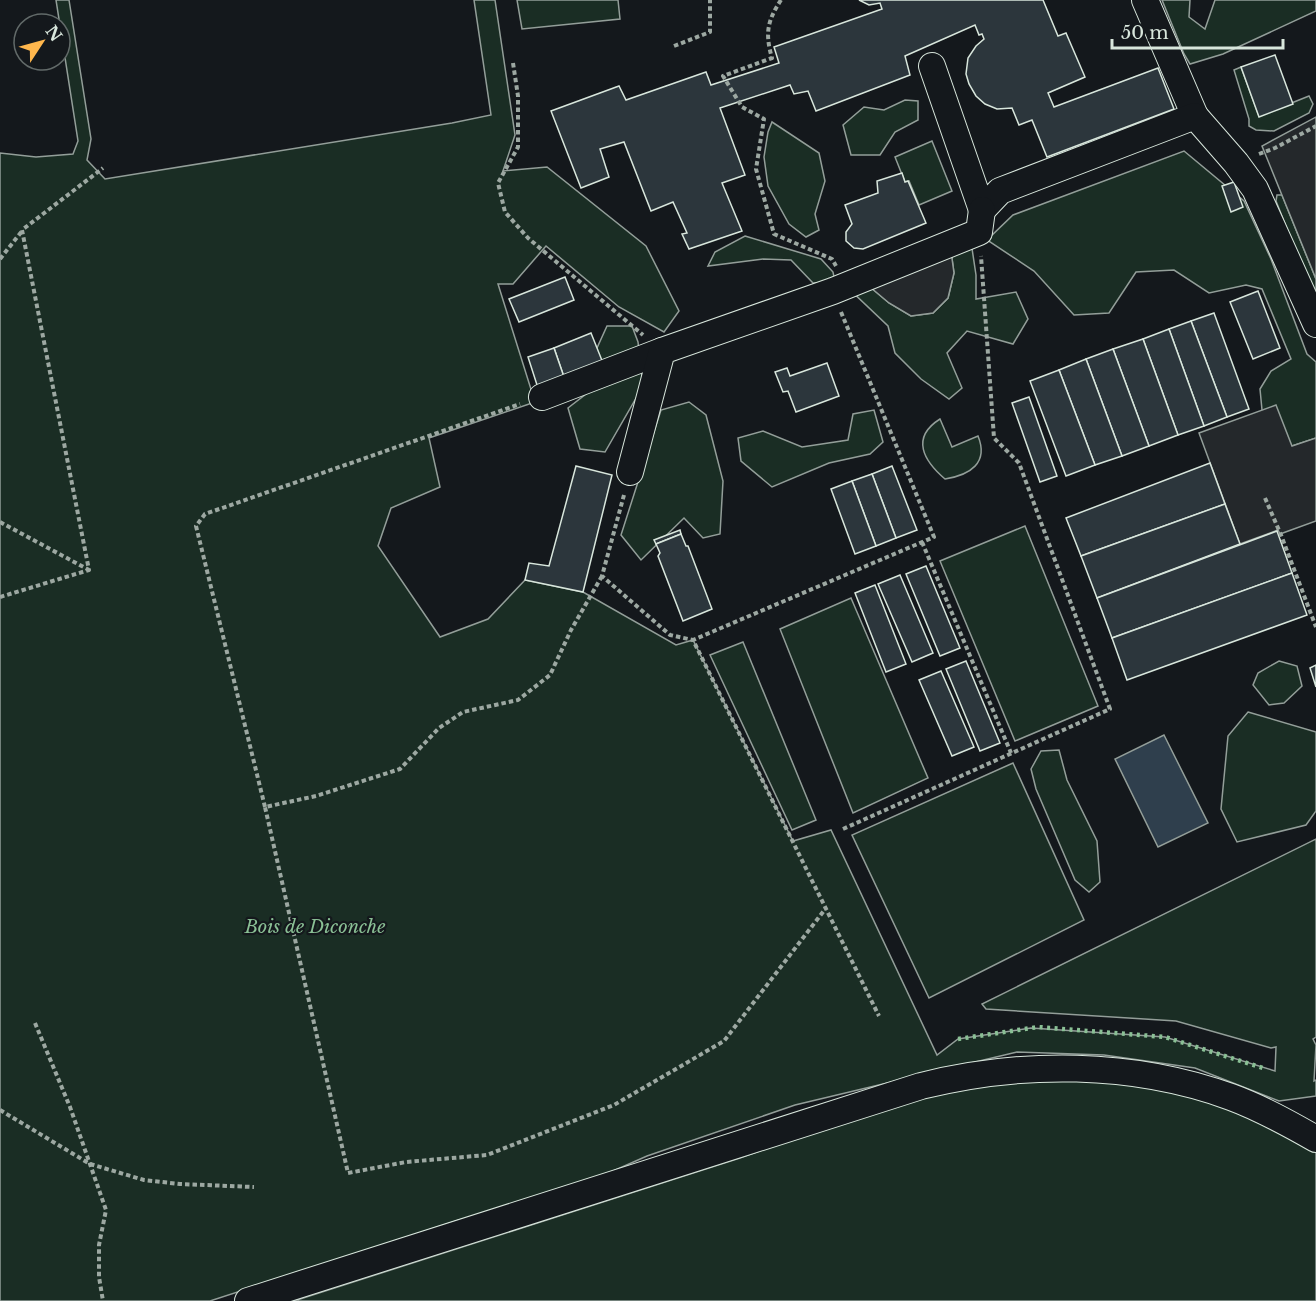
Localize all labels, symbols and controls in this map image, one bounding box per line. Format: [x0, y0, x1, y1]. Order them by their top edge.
north arrow [12, 12, 72, 72]
scale bar [1112, 12, 1283, 50]
text: N [42, 21, 67, 45]
text: 50 m [1121, 22, 1169, 44]
park label: Bois de Diconche [244, 916, 385, 938]

